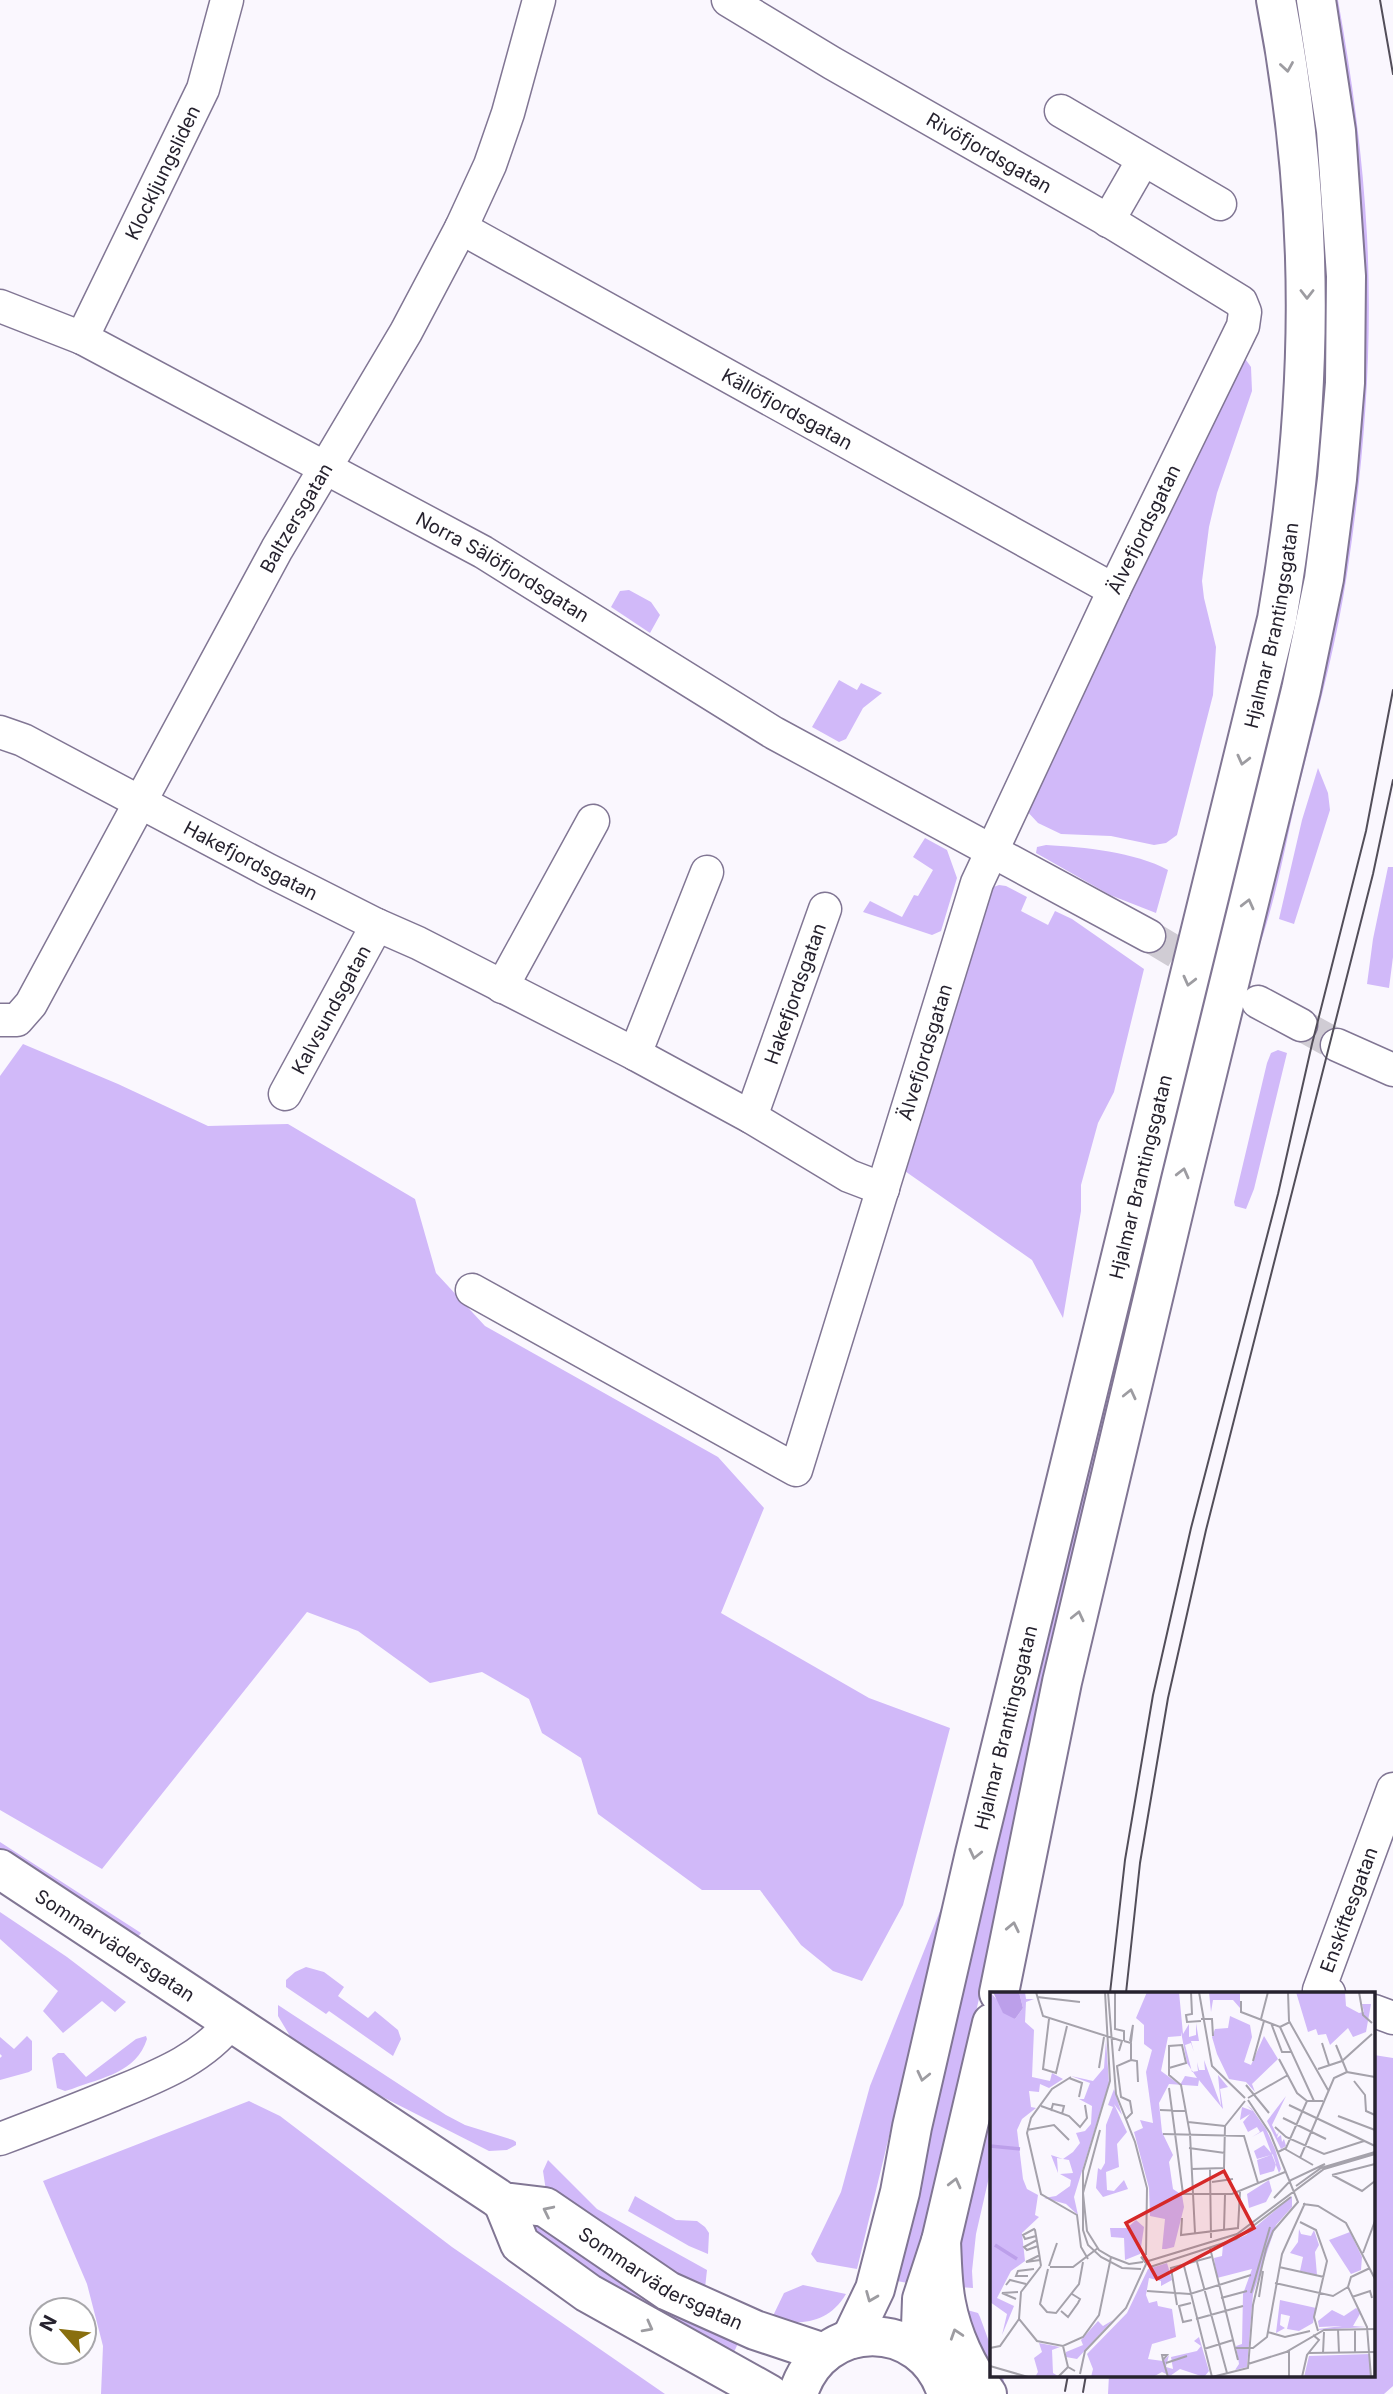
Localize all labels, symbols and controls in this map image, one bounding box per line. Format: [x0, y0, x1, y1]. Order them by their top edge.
one-way arrow [1279, 61, 1294, 73]
street label: Klockljungsliden [120, 102, 205, 243]
street label: Rivöfjordsgatan [922, 108, 1056, 198]
one-way arrow [1299, 289, 1315, 299]
street label: Källöfjordsgatan [718, 363, 857, 454]
street label: Baltzersgatan [255, 459, 337, 577]
street label: Älvefjordsgatan [1102, 461, 1185, 598]
street label: Norra Sälöfjordsgatan [412, 507, 594, 627]
street label: Hjalmar Brantingsgatan [1239, 521, 1303, 731]
one-way arrow [1237, 754, 1251, 766]
street label: Hakefjordsgatan [180, 816, 322, 905]
one-way arrow [1240, 898, 1255, 910]
street label: Hakefjordsgatan [759, 920, 831, 1067]
street label: Kalvsundsgatan [286, 941, 375, 1078]
one-way arrow [1182, 975, 1197, 987]
street label: Älvefjordsgatan [893, 981, 957, 1123]
street label: Hjalmar Brantingsgatan [1104, 1072, 1177, 1281]
one-way arrow [1175, 1167, 1189, 1179]
one-way arrow [1122, 1388, 1136, 1400]
one-way arrow [1070, 1610, 1084, 1622]
street label: Hjalmar Brantingsgatan [970, 1623, 1042, 1832]
street label: Enskiftesgatan [1315, 1844, 1382, 1976]
one-way arrow [969, 1848, 983, 1860]
street label: Sommarvädersgatan [31, 1884, 199, 2006]
one-way arrow [1005, 1921, 1020, 1933]
inset map [990, 1992, 1376, 2376]
one-way arrow [917, 2070, 932, 2082]
one-way arrow [947, 2177, 961, 2189]
one-way arrow [543, 2205, 555, 2219]
street label: Sommarvädersgatan [574, 2222, 747, 2335]
one-way arrow [866, 2290, 880, 2302]
north arrow [28, 2296, 98, 2366]
text: N [35, 2311, 62, 2335]
one-way arrow [640, 2319, 653, 2332]
one-way arrow [949, 2328, 964, 2340]

